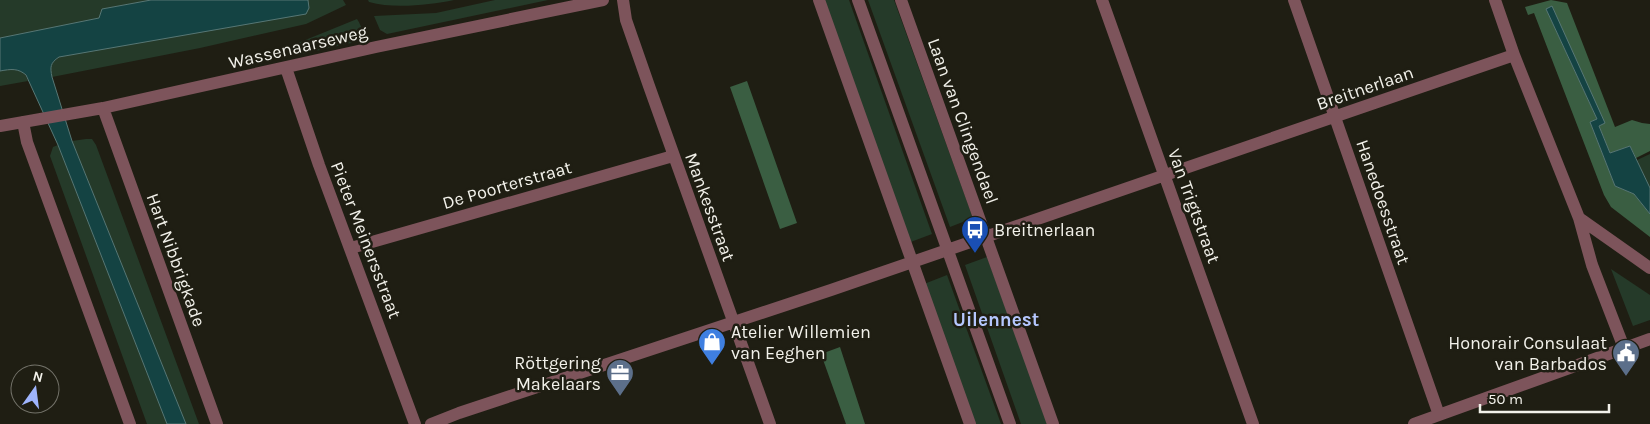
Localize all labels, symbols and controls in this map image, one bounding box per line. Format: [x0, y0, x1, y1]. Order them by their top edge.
street label: Wassenaarseweg [226, 20, 370, 74]
street label: Laan van Clingendael [923, 35, 1003, 207]
street label: Breitnerlaan [1313, 61, 1417, 115]
street label: Hanedoesstraat [1351, 137, 1415, 268]
street label: Van Trigtstraat [1163, 146, 1225, 267]
street label: Mankesstraat [680, 150, 740, 265]
street label: De Poorterstraat [440, 156, 574, 214]
street label: Pieter Meinersstraat [326, 158, 406, 322]
street label: Hart Nibbrigkade [142, 190, 210, 330]
bus stop icon: Breitnerlaan [960, 215, 990, 254]
place label: Breitnerlaan [994, 219, 1095, 241]
district label: Uilennest [953, 309, 1039, 331]
place label: Atelier Willemien van Eeghen [731, 321, 871, 364]
shop icon: Atelier Willemien van Eeghen [697, 327, 727, 366]
place label: Honorair Consulaat van Barbados [1448, 332, 1607, 375]
public building icon: Honorair Consulaat van Barbados [1611, 338, 1641, 377]
place label: Röttgering Makelaars [514, 352, 601, 395]
office icon: Röttgering Makelaars [605, 358, 635, 397]
north arrow [10, 364, 60, 414]
text: N [31, 367, 45, 386]
scale bar [1480, 382, 1609, 414]
text: 50 m [1488, 390, 1523, 408]

